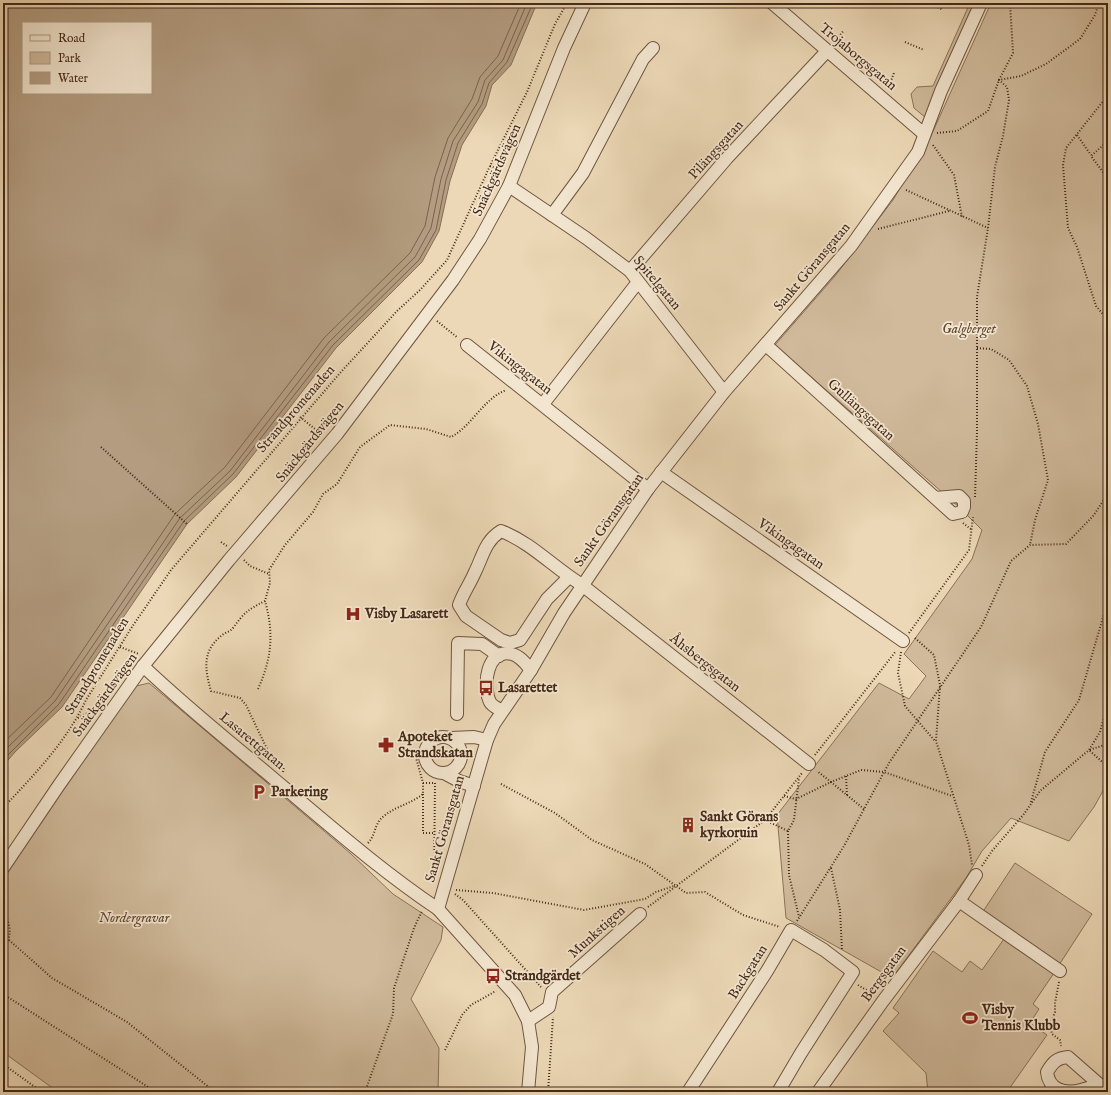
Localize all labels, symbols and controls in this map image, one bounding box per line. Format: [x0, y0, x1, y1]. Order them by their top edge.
street label: Trojaborgsgatan [816, 19, 901, 95]
legend [22, 22, 152, 94]
text: Road [58, 31, 86, 46]
text: Park [58, 51, 81, 66]
text: Water [58, 71, 89, 86]
street label: Pilängsgatan [685, 116, 748, 183]
street label: Snäckgärdsvägen [469, 121, 526, 219]
street label: Sankt Göransgatan [770, 219, 855, 315]
street label: Spitelgatan [629, 252, 685, 314]
park label: Galgberget [942, 320, 996, 339]
street label: Vikingagatan [483, 337, 556, 399]
street label: Strandpromenaden [253, 361, 339, 457]
street label: Gullängsgatan [824, 375, 899, 445]
street label: Snäckgärdsvägen [272, 397, 349, 486]
street label: Sankt Göransgatan [570, 469, 648, 570]
street label: Vikingagatan [753, 514, 828, 574]
hospital icon: Visby Lasarett [344, 605, 362, 623]
place label: Visby Lasarett [364, 605, 448, 623]
street label: Strandpromenaden [61, 614, 133, 718]
street label: Åhsbergsgatan [665, 628, 745, 697]
street label: Snäckgärdsvägen [69, 649, 142, 740]
bus stop icon: Lasarettet [477, 679, 495, 697]
place label: Lasarettet [498, 679, 558, 697]
street label: Lasarettgatan [216, 708, 289, 774]
place label: Apoteket Strandskatan [397, 728, 473, 762]
pharmacy icon: Apoteket Strandskatan [377, 736, 395, 754]
street label: Sankt Göransgatan [421, 773, 469, 884]
parking icon: Parkering [250, 783, 268, 801]
place label: Parkering [271, 783, 329, 801]
place label: Sankt Görans kyrkoruin [699, 808, 778, 842]
building icon: Sankt Görans kyrkoruin [679, 816, 697, 834]
street label: Munkstigen [565, 901, 629, 962]
park label: Nordergravar [99, 909, 171, 928]
street label: Backgatan [724, 941, 772, 1003]
street label: Bergsgatan [858, 942, 911, 1006]
bus stop icon: Strandgärdet [484, 967, 502, 985]
place label: Strandgärdet [505, 967, 581, 985]
place label: Visby Tennis Klubb [981, 1001, 1061, 1035]
sports icon: Visby Tennis Klubb [961, 1009, 979, 1027]

